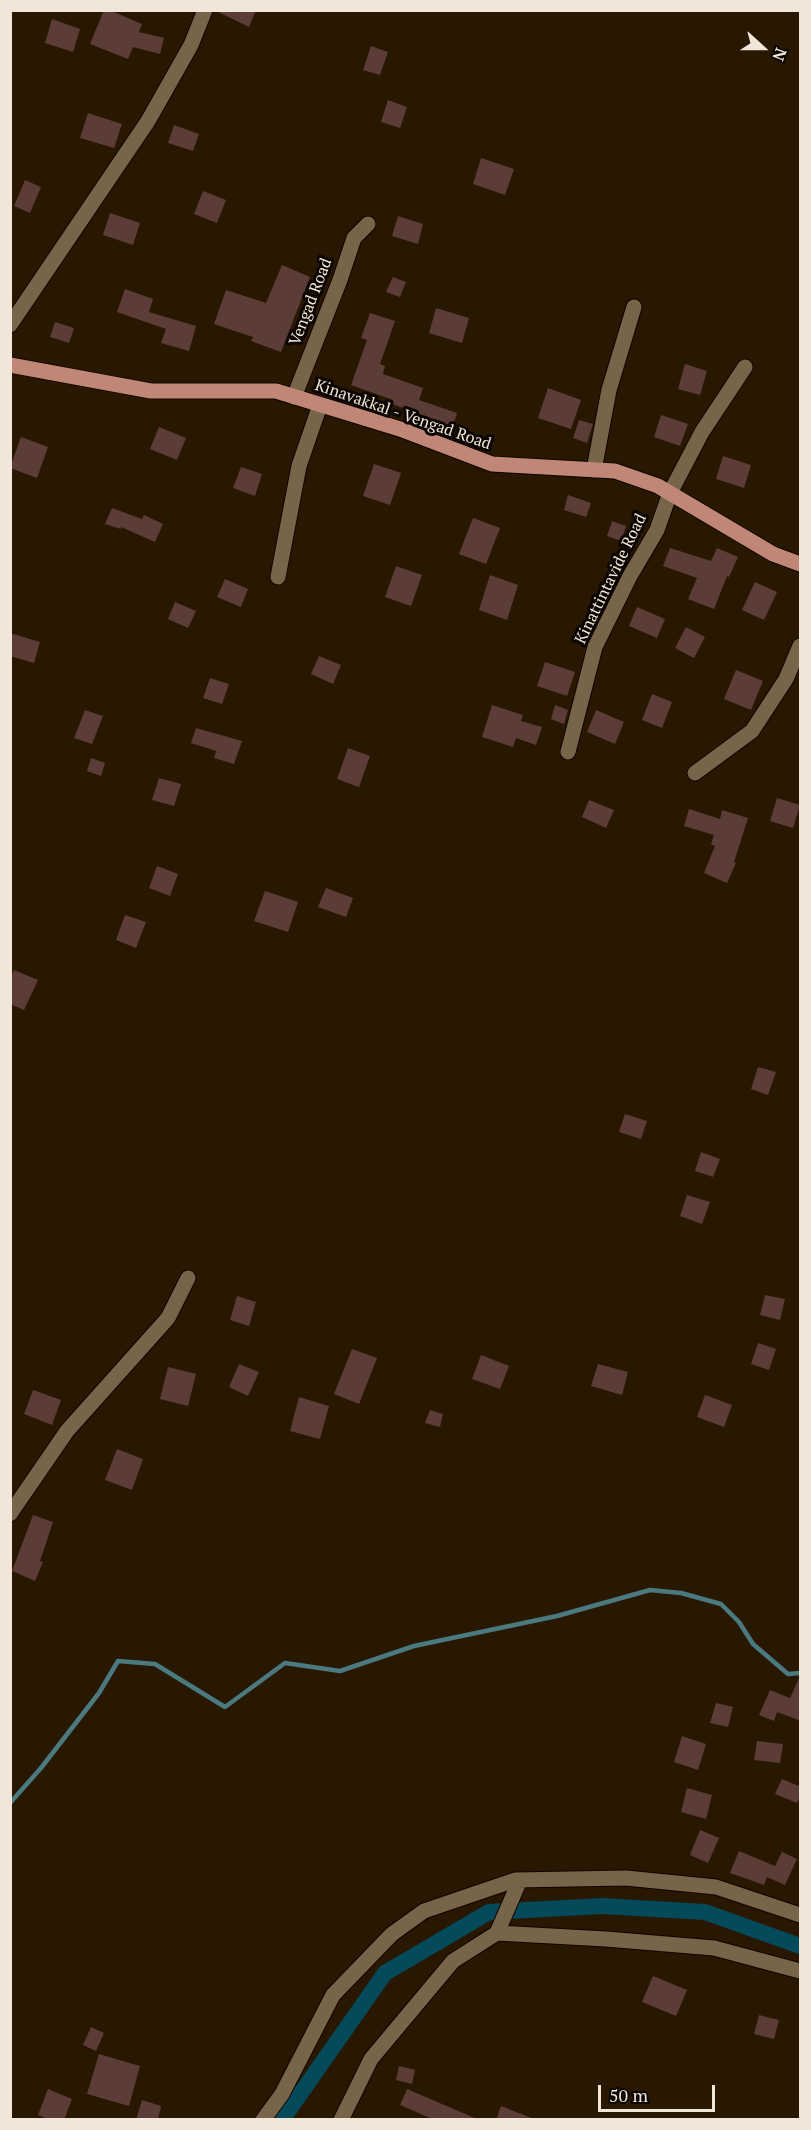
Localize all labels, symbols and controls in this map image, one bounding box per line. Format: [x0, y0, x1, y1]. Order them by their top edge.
north arrow [733, 18, 793, 78]
text: N [767, 45, 792, 64]
street label: Vengad Road [286, 256, 336, 348]
street label: Kinavakkal - Vengad Road [312, 376, 494, 454]
street label: Kinattintavide Road [571, 511, 651, 647]
scale bar [601, 2073, 718, 2111]
text: 50 m [609, 2083, 648, 2107]

